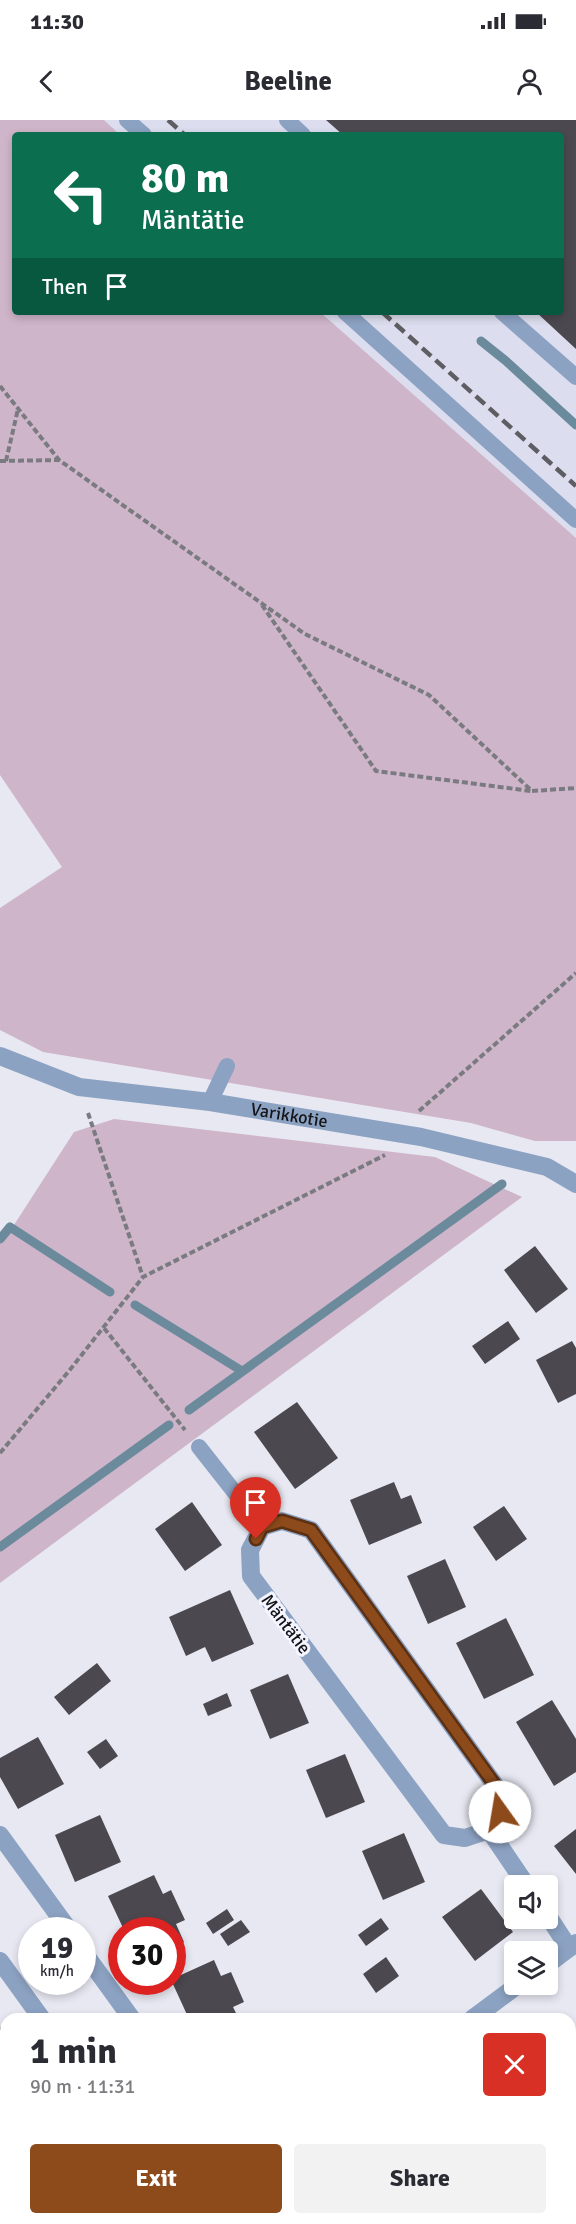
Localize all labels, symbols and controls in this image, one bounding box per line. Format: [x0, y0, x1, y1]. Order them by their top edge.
text: 11:30 [30, 8, 84, 35]
icon: back [30, 65, 63, 98]
text: Beeline [244, 65, 332, 98]
icon: person [513, 65, 546, 98]
text: 80 m [141, 153, 230, 204]
icon: left [42, 156, 120, 234]
text: Mäntätie [141, 204, 245, 237]
icon: arrive [100, 270, 133, 303]
text: Then [42, 273, 88, 300]
street label: Varikkotie [249, 1098, 329, 1132]
pin [230, 1477, 281, 1539]
icon: arrive [239, 1486, 272, 1519]
street label: Mäntätie [256, 1590, 316, 1658]
position arrow [468, 1780, 532, 1844]
map controls [504, 1875, 558, 1995]
button: sound [504, 1875, 558, 1929]
speed limit sign: 30 [108, 1917, 186, 1995]
text: 19 [41, 1930, 73, 1967]
button: layers [504, 1941, 558, 1995]
text: km/h [40, 1962, 74, 1980]
text: 1 min [30, 2029, 117, 2074]
button: close [483, 2033, 546, 2096]
text: 90 m · 11:31 [30, 2074, 135, 2099]
button: Exit [30, 2144, 282, 2213]
button: Share [294, 2144, 546, 2213]

